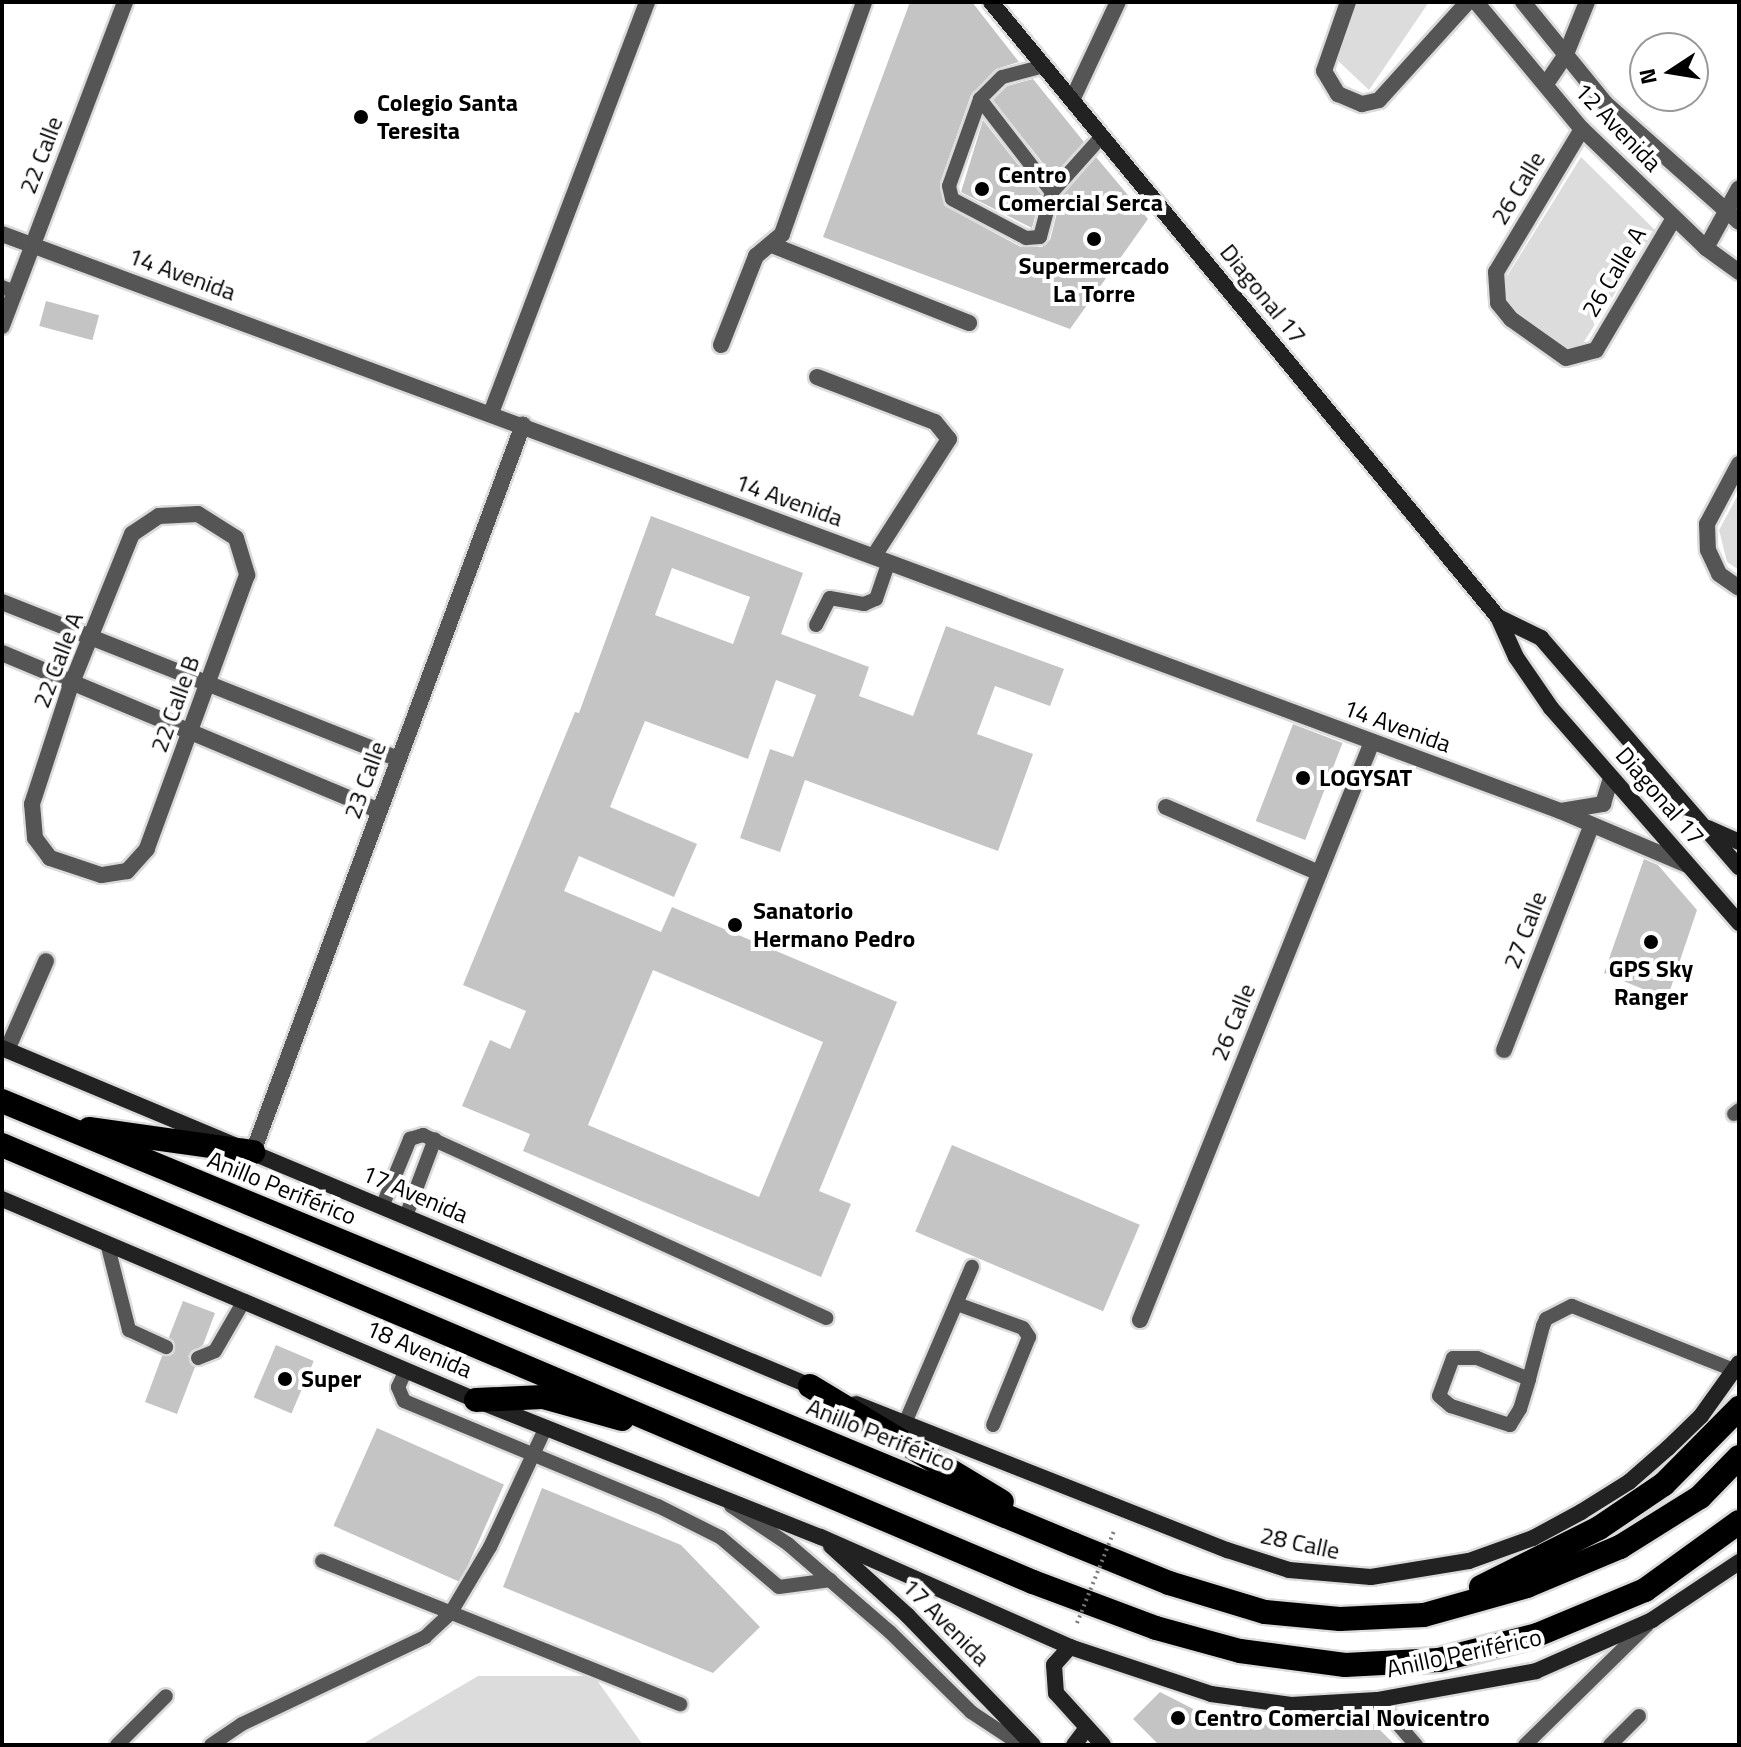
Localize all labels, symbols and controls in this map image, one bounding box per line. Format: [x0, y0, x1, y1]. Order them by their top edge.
north arrow [1629, 32, 1709, 112]
text: N [1629, 66, 1666, 88]
street label: 12 Avenida [1569, 77, 1667, 177]
place label: Colegio Santa Teresita [377, 89, 518, 145]
marker: Colegio Santa Teresita [352, 108, 370, 126]
street label: 22 Calle [13, 112, 69, 198]
street label: 26 Calle [1485, 146, 1551, 230]
place label: Centro Comercial Serca [998, 161, 1163, 217]
marker: Centro Comercial Serca [973, 180, 991, 198]
street label: 26 Calle A [1576, 222, 1652, 322]
marker: Supermercado La Torre [1085, 230, 1103, 248]
street label: Diagonal 17 [1214, 238, 1312, 350]
street label: 14 Avenida [124, 241, 240, 307]
place label: Supermercado La Torre [1019, 252, 1169, 308]
street label: 14 Avenida [731, 467, 847, 533]
street label: 22 Calle A [27, 608, 89, 712]
street label: 22 Calle B [144, 652, 206, 756]
street label: 14 Avenida [1339, 693, 1455, 759]
street label: 23 Calle [338, 737, 392, 823]
street label: Diagonal 17 [1610, 741, 1710, 851]
place label: LOGYSAT [1319, 764, 1412, 792]
marker: LOGYSAT [1294, 769, 1312, 787]
street label: 27 Calle [1497, 887, 1553, 973]
place label: Sanatorio Hermano Pedro [753, 897, 915, 953]
marker: Sanatorio Hermano Pedro [724, 914, 746, 936]
marker: GPS Sky Ranger [1642, 933, 1660, 951]
place label: GPS Sky Ranger [1609, 955, 1693, 1011]
street label: 26 Calle [1205, 979, 1261, 1065]
street label: Anillo Periférico [203, 1145, 361, 1231]
street label: 17 Avenida [358, 1159, 472, 1229]
street label: 18 Avenida [362, 1314, 476, 1384]
place label: Super [301, 1365, 362, 1393]
marker: Super [276, 1370, 294, 1388]
street label: Anillo Periférico [802, 1392, 960, 1478]
street label: 28 Calle [1258, 1521, 1342, 1565]
street label: 17 Avenida [896, 1572, 996, 1672]
street label: Anillo Periférico [1384, 1623, 1544, 1683]
place label: Centro Comercial Novicentro [1194, 1704, 1490, 1732]
marker: Centro Comercial Novicentro [1169, 1709, 1187, 1727]

